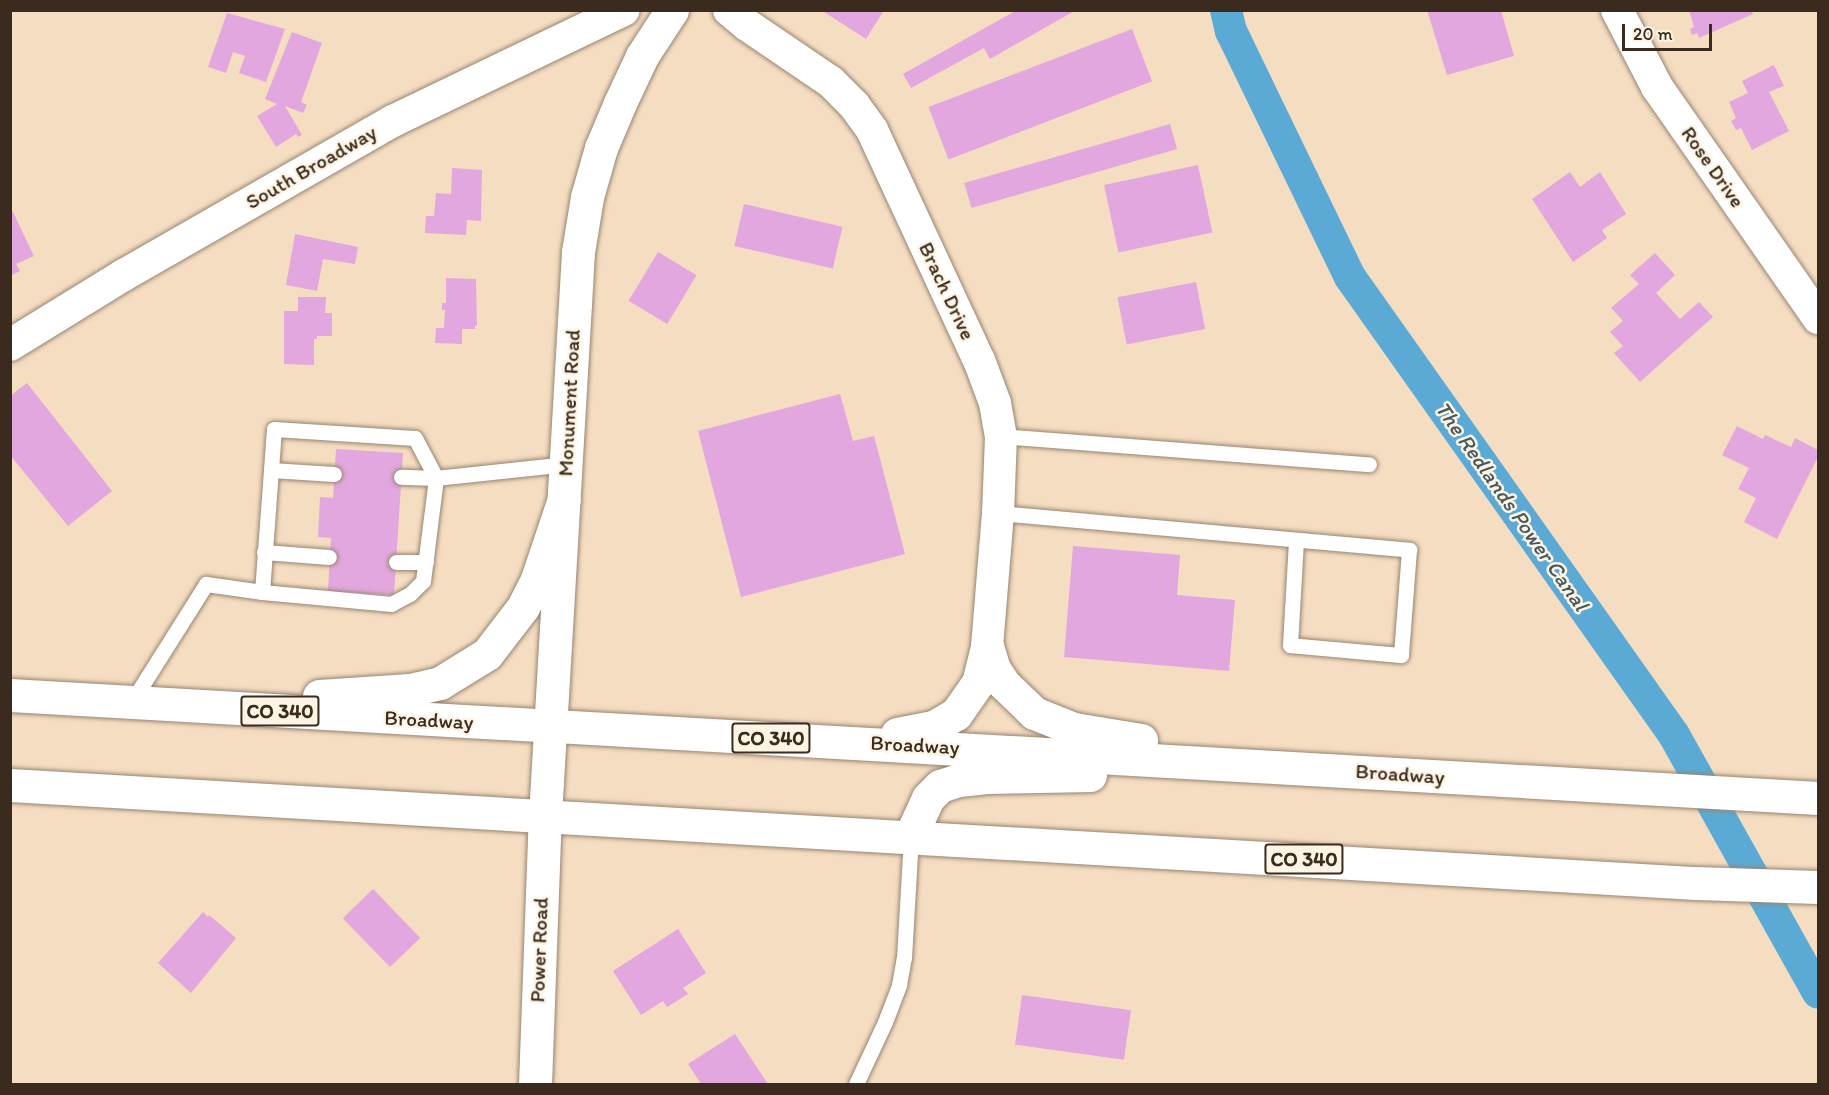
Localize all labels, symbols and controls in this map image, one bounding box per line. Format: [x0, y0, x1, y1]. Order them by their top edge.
scale bar [1625, 12, 1715, 50]
text: 20 m [1633, 23, 1673, 45]
street label: South Broadway [241, 119, 381, 215]
street label: Rose Drive [1676, 121, 1750, 213]
street label: Brach Drive [913, 238, 981, 344]
street label: Monument Road [553, 329, 585, 477]
water label: The Redlands Power Canal [1430, 397, 1594, 615]
road number: CO 340 [240, 694, 320, 728]
street label: Broadway [384, 705, 474, 735]
road number: CO 340 [730, 721, 812, 755]
street label: Broadway [870, 730, 960, 760]
street label: Broadway [1355, 758, 1445, 790]
road number: CO 340 [1264, 842, 1344, 876]
street label: Power Road [525, 897, 553, 1003]

